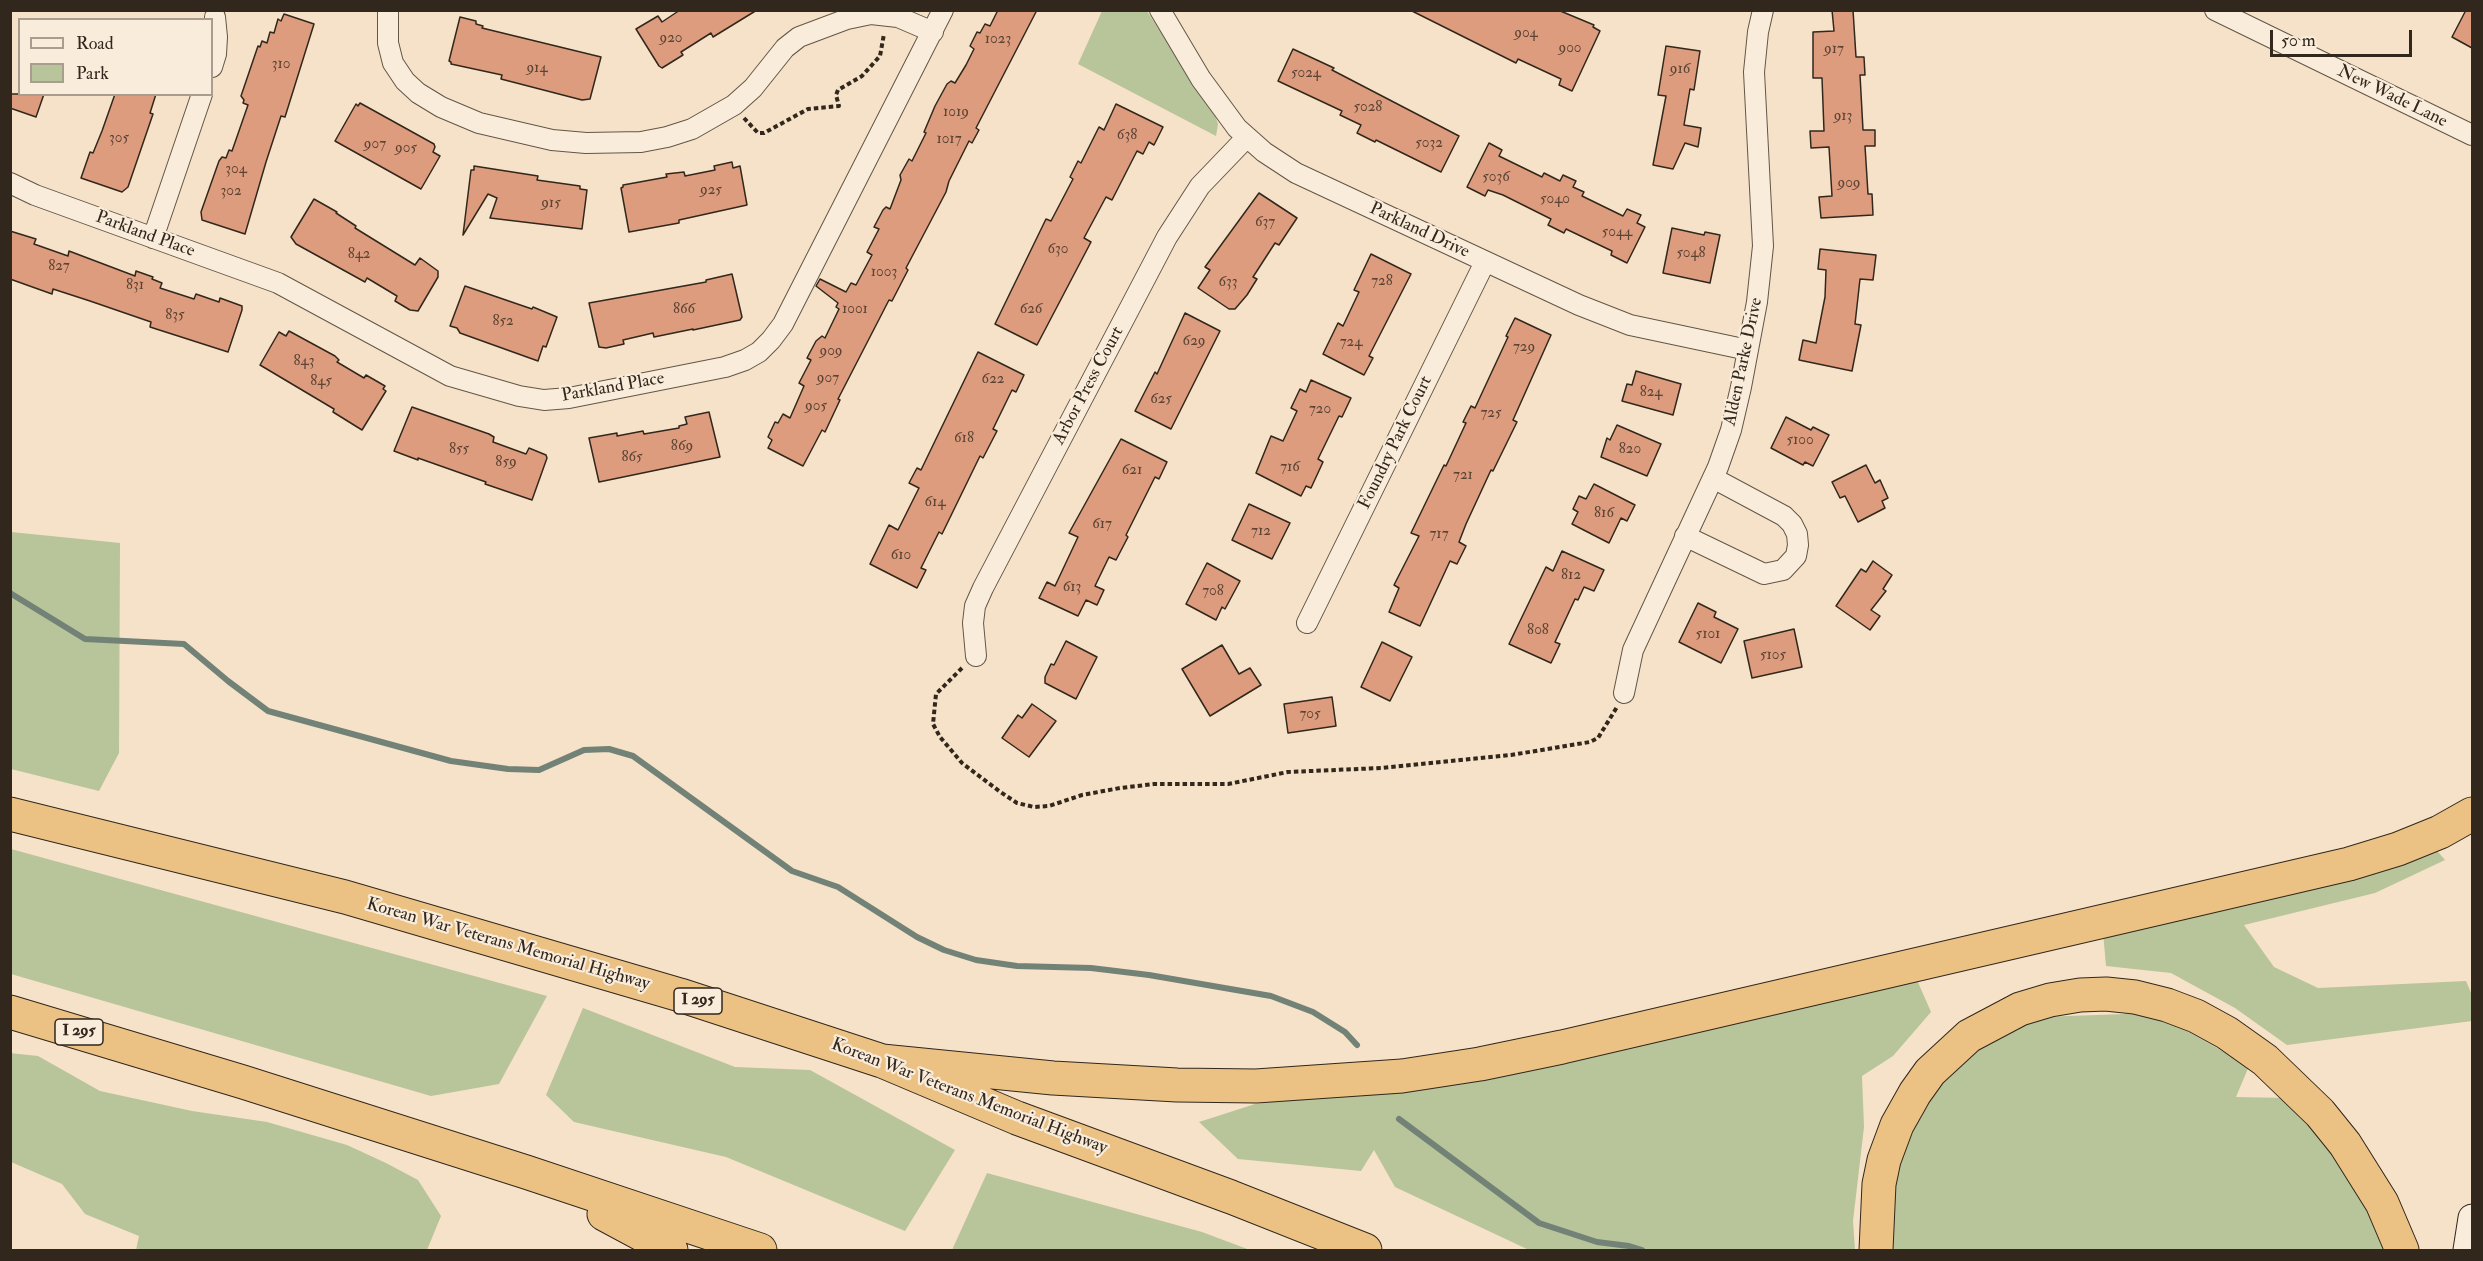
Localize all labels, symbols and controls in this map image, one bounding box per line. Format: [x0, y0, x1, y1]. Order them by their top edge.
legend [18, 18, 213, 96]
scale bar [2273, 18, 2416, 56]
house number: 904 [1514, 25, 1538, 43]
text: 50 m [2281, 29, 2316, 52]
house number: 920 [660, 30, 682, 48]
house number: 1023 [985, 31, 1011, 49]
text: Road [76, 32, 114, 55]
house number: 900 [1558, 40, 1582, 58]
house number: 917 [1824, 41, 1844, 59]
house number: 310 [272, 56, 290, 74]
house number: 914 [526, 60, 548, 78]
house number: 916 [1670, 61, 1690, 79]
street label: New Wade Lane [2333, 61, 2451, 133]
text: Park [76, 62, 109, 85]
house number: 5024 [1291, 65, 1321, 83]
house number: 5028 [1354, 99, 1382, 117]
house number: 1019 [943, 104, 969, 122]
house number: 913 [1834, 108, 1852, 126]
house number: 638 [1117, 127, 1137, 145]
house number: 305 [109, 130, 129, 148]
house number: 1017 [936, 131, 962, 149]
house number: 5032 [1415, 135, 1443, 153]
house number: 907 [364, 136, 386, 154]
house number: 905 [395, 140, 417, 158]
house number: 304 [225, 161, 247, 179]
house number: 5036 [1482, 169, 1510, 187]
house number: 909 [1837, 175, 1861, 193]
house number: 925 [700, 182, 722, 200]
house number: 302 [220, 183, 242, 201]
house number: 5040 [1540, 191, 1570, 209]
house number: 915 [541, 195, 561, 213]
street label: Parkland Drive [1366, 198, 1472, 264]
street label: Parkland Place [92, 207, 198, 263]
house number: 637 [1255, 214, 1275, 232]
house number: 5044 [1602, 224, 1632, 242]
house number: 630 [1047, 241, 1069, 259]
house number: 5048 [1676, 245, 1706, 263]
house number: 842 [348, 246, 370, 264]
house number: 827 [48, 258, 70, 276]
house number: 1003 [871, 264, 897, 282]
house number: 728 [1371, 273, 1393, 291]
house number: 633 [1218, 274, 1238, 292]
house number: 831 [126, 277, 144, 295]
street label: Alden Parke Drive [1720, 296, 1768, 428]
house number: 866 [673, 301, 695, 319]
house number: 1001 [842, 301, 868, 319]
house number: 626 [1020, 301, 1042, 319]
house number: 835 [165, 307, 185, 325]
house number: 852 [492, 313, 514, 331]
street label: Arbor Press Court [1049, 323, 1129, 449]
house number: 629 [1183, 333, 1205, 351]
house number: 724 [1340, 334, 1362, 352]
house number: 729 [1513, 339, 1535, 357]
house number: 909 [819, 343, 843, 361]
house number: 843 [294, 353, 314, 371]
street label: Parkland Place [560, 368, 666, 408]
house number: 907 [817, 370, 839, 388]
house number: 622 [982, 371, 1004, 389]
house number: 845 [310, 373, 332, 391]
street label: Foundry Park Court [1354, 373, 1438, 513]
house number: 824 [1640, 384, 1662, 402]
house number: 625 [1150, 391, 1172, 409]
house number: 905 [805, 398, 827, 416]
house number: 720 [1309, 401, 1331, 419]
house number: 725 [1480, 405, 1502, 423]
house number: 618 [954, 430, 974, 448]
house number: 5100 [1786, 432, 1814, 450]
house number: 869 [671, 438, 693, 456]
house number: 855 [449, 441, 469, 459]
house number: 820 [1619, 441, 1641, 459]
house number: 865 [621, 449, 643, 467]
house number: 859 [495, 454, 517, 472]
house number: 716 [1280, 459, 1300, 477]
house number: 621 [1122, 462, 1142, 480]
house number: 721 [1453, 467, 1473, 485]
house number: 614 [925, 494, 945, 512]
house number: 816 [1594, 505, 1614, 523]
house number: 617 [1092, 516, 1112, 534]
house number: 712 [1251, 523, 1271, 541]
house number: 717 [1429, 526, 1449, 544]
house number: 610 [891, 547, 911, 565]
house number: 812 [1561, 567, 1581, 585]
house number: 613 [1063, 579, 1081, 597]
house number: 708 [1202, 583, 1224, 601]
house number: 808 [1527, 622, 1549, 640]
house number: 5101 [1696, 626, 1720, 644]
house number: 5105 [1760, 647, 1786, 665]
house number: 705 [1299, 706, 1321, 724]
street label: Korean War Veterans Memorial Highway [364, 894, 652, 996]
road number: I 295 [674, 988, 722, 1014]
road number: I 295 [55, 1019, 103, 1045]
street label: Korean War Veterans Memorial Highway [828, 1034, 1110, 1160]

